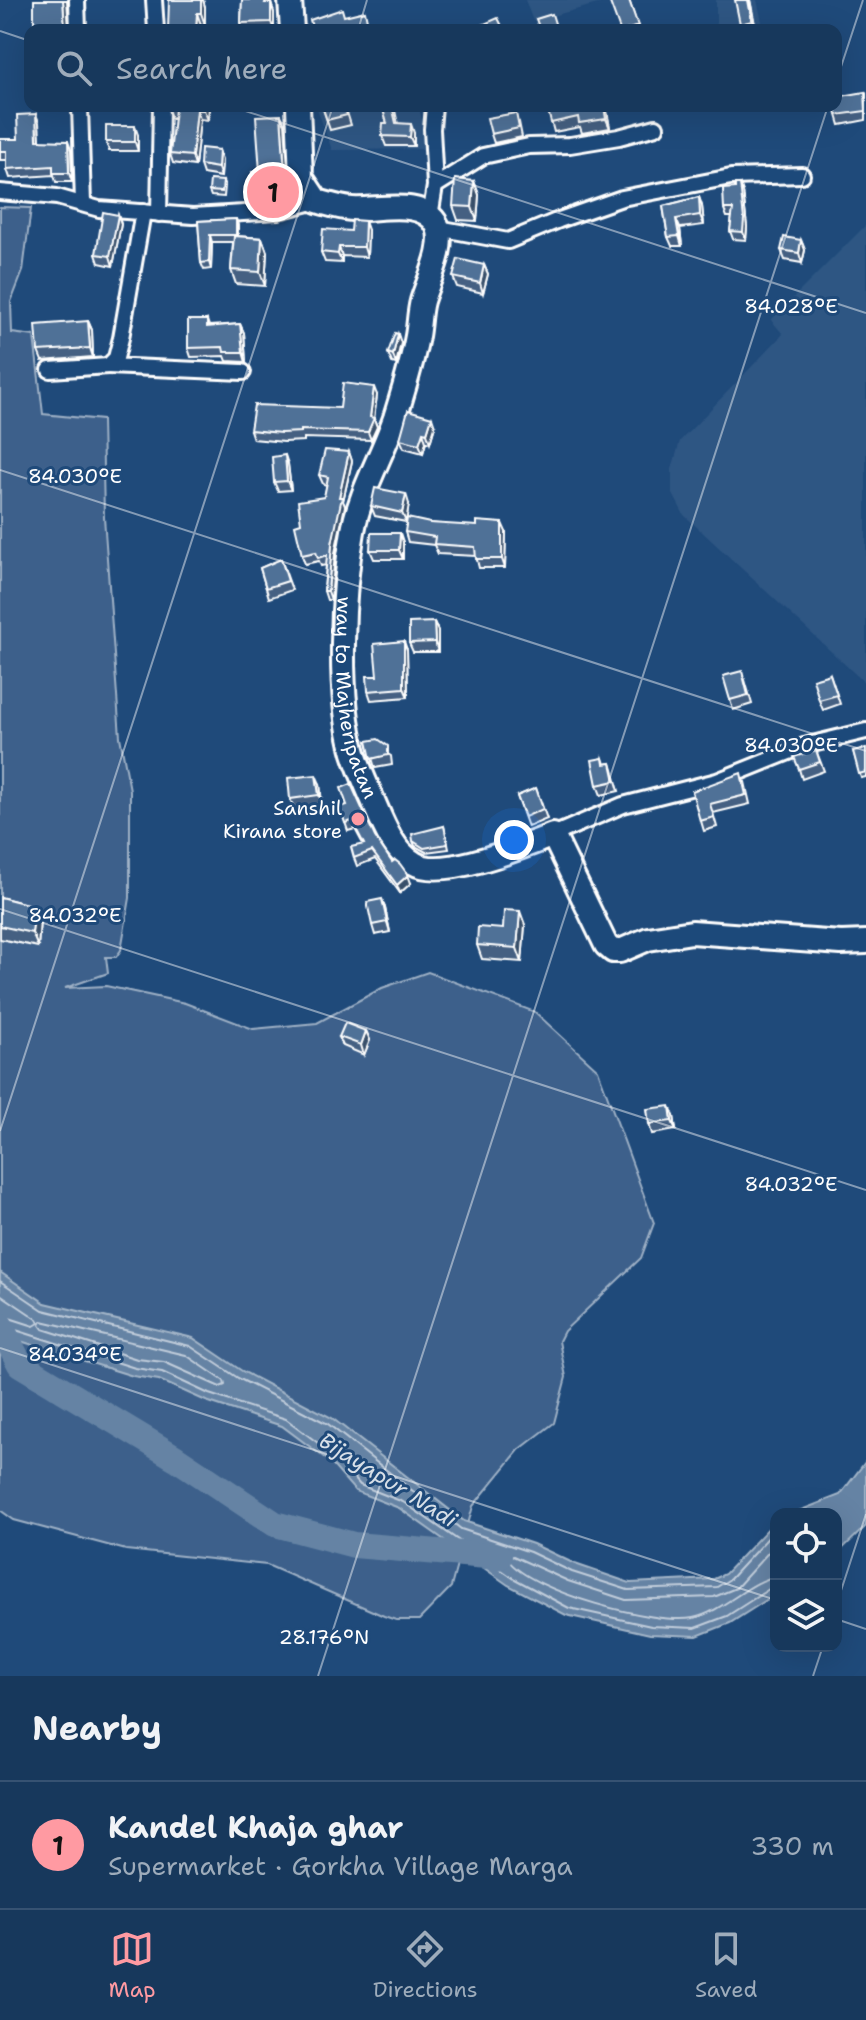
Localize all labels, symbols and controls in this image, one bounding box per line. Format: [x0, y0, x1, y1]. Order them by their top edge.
search box [24, 24, 842, 112]
icon: search [52, 46, 96, 90]
text: Search here [116, 48, 287, 89]
pin: 1 [247, 162, 299, 222]
text: 84.028°E [744, 293, 838, 319]
text: 84.030°E [28, 463, 122, 489]
street label: way to Majheripatan [330, 596, 384, 803]
text: 84.030°E [744, 732, 838, 758]
place label: Sanshil Kirana store [223, 795, 342, 844]
marker: Sanshil Kirana store [349, 810, 367, 828]
your location [494, 820, 534, 860]
text: 84.032°E [28, 902, 122, 928]
text: 84.032°E [744, 1171, 838, 1197]
text: 84.034°E [28, 1341, 122, 1367]
water label: Bijayapur Nadi [313, 1426, 463, 1534]
map controls [770, 1508, 842, 1652]
button: locate [770, 1508, 842, 1580]
button: layers [770, 1580, 842, 1652]
text: 28.176°N [279, 1624, 369, 1650]
text: Nearby [32, 1705, 162, 1751]
text: Kandel Khaja ghar [108, 1807, 403, 1848]
text: 1 [52, 1828, 64, 1863]
text: 330 m [750, 1828, 834, 1863]
text: Supermarket · Gorkha Village Marga [108, 1848, 573, 1883]
tab: Map [109, 1927, 156, 2004]
tab: Directions [373, 1927, 478, 2004]
tab: Saved [695, 1927, 757, 2004]

